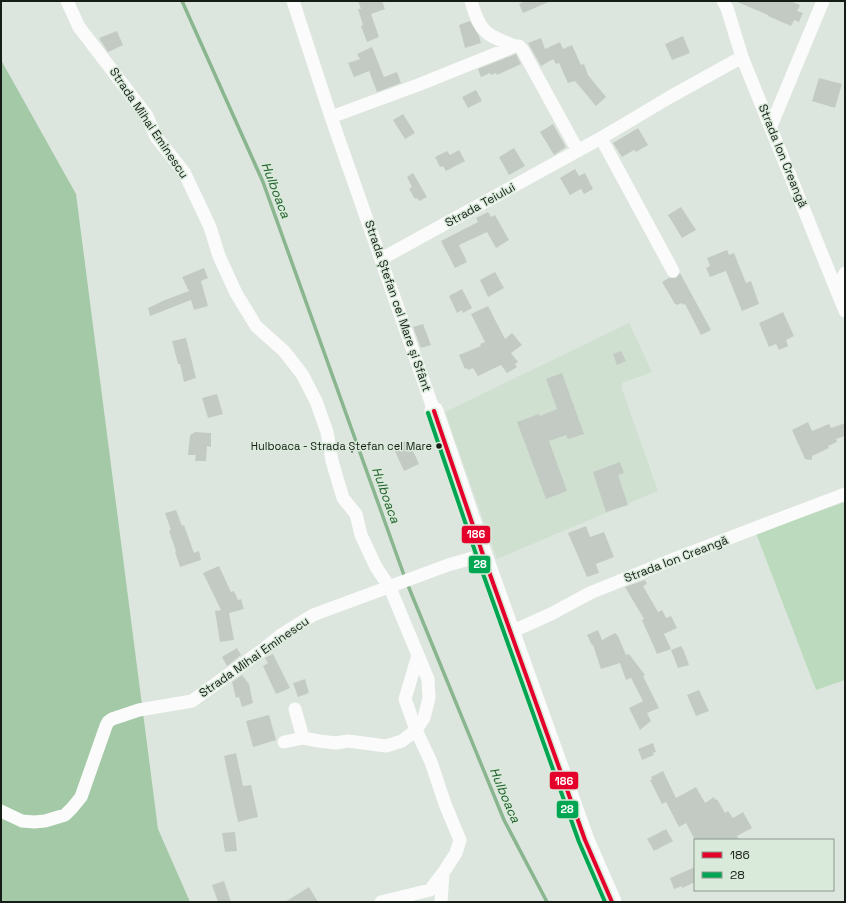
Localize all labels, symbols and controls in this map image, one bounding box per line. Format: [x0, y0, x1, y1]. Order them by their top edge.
street label: Strada Mihai Eminescu [106, 64, 192, 182]
street label: Strada Ion Creangă [755, 102, 811, 210]
water label: Hulboaca [258, 160, 295, 221]
street label: Strada Teiului [442, 179, 518, 231]
street label: Strada Ștefan cel Mare și Sfânt [361, 218, 435, 394]
place label: Hulboaca - Strada Ștefan cel Mare [251, 439, 432, 453]
marker: Hulboaca - Strada Ștefan cel Mare [434, 441, 444, 451]
water label: Hulboaca [368, 465, 404, 526]
line badge: 186 [461, 525, 491, 544]
text: 186 [467, 527, 485, 541]
street label: Strada Ion Creangă [622, 532, 730, 586]
line badge: 28 [468, 555, 491, 574]
text: 28 [473, 557, 487, 571]
street label: Strada Mihai Eminescu [196, 613, 312, 701]
water label: Hulboaca [486, 765, 524, 826]
line badge: 186 [549, 771, 579, 790]
text: 186 [555, 774, 573, 788]
line badge: 28 [556, 800, 579, 819]
text: 28 [560, 802, 574, 816]
legend [694, 839, 834, 891]
text: 186 [730, 847, 750, 863]
text: 28 [730, 867, 745, 883]

